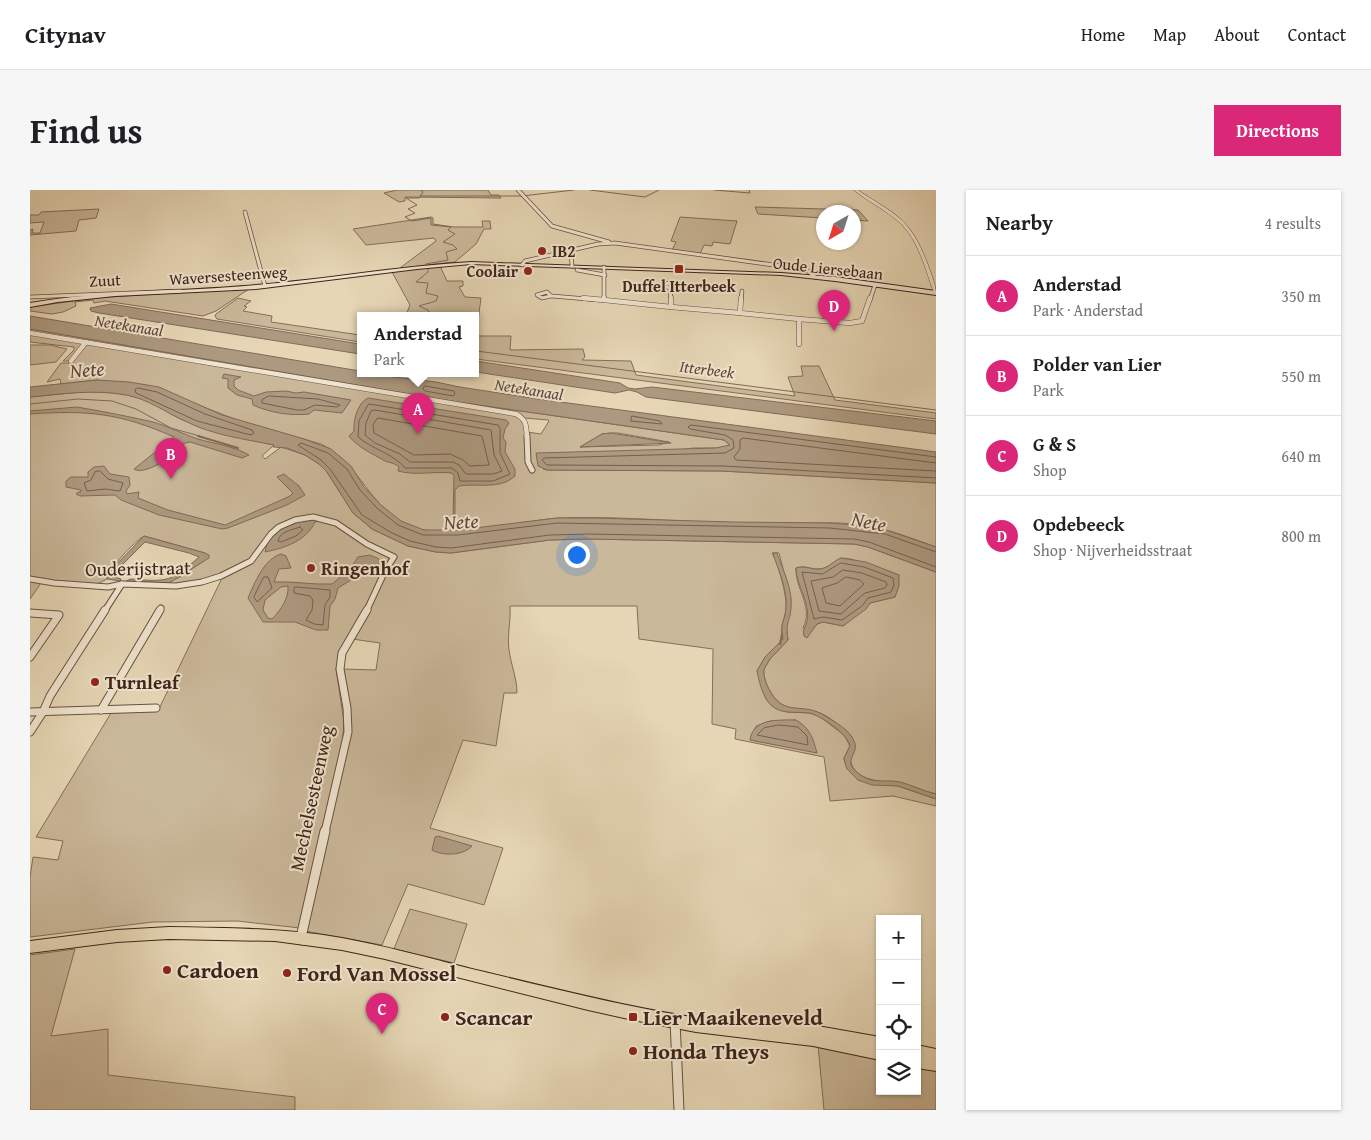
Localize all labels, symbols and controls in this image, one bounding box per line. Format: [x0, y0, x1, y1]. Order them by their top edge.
text: Citynav [25, 17, 106, 52]
text: Home [1081, 21, 1125, 48]
text: Map [1153, 21, 1186, 48]
text: About [1214, 21, 1260, 48]
text: Contact [1288, 21, 1346, 48]
text: Find us [30, 105, 143, 156]
button: Directions [1214, 105, 1341, 156]
north arrow [816, 205, 861, 250]
text: Nearby [986, 207, 1053, 238]
text: 4 results [1264, 211, 1321, 235]
place label: IB2 [552, 239, 576, 263]
marker: IB2 [536, 245, 548, 257]
street label: Oude Liersebaan [772, 250, 884, 286]
street label: Waversesteenweg [168, 259, 288, 291]
place label: Coolair [466, 259, 519, 283]
marker: Duffel Itterbeek [673, 263, 685, 275]
marker: Coolair [522, 265, 534, 277]
street label: Zuut [89, 267, 122, 293]
text: Anderstad [1033, 270, 1121, 298]
place label: Duffel Itterbeek [622, 274, 737, 298]
text: A [997, 284, 1007, 308]
text: 350 m [1281, 284, 1321, 308]
pin: D [818, 290, 850, 331]
text: Park · Anderstad [1033, 298, 1143, 322]
water label: Netekanaal [92, 308, 165, 342]
popup [357, 312, 479, 377]
text: Anderstad [374, 319, 462, 347]
text: Park [374, 347, 405, 371]
text: Polder van Lier [1033, 350, 1162, 378]
water label: Nete [68, 353, 105, 385]
water label: Itterbeek [678, 354, 736, 384]
text: B [997, 364, 1007, 388]
text: 550 m [1281, 364, 1321, 388]
water label: Netekanaal [492, 372, 565, 406]
text: Park [1033, 378, 1064, 402]
pin: A [402, 393, 434, 434]
text: G & S [1033, 430, 1076, 458]
pin: B [155, 438, 187, 479]
text: C [997, 444, 1007, 468]
text: 640 m [1281, 444, 1321, 468]
text: Shop [1033, 458, 1067, 482]
water label: Nete [848, 503, 889, 539]
water label: Nete [442, 506, 479, 536]
text: Opdebeeck [1033, 510, 1124, 538]
text: D [997, 524, 1007, 548]
text: 800 m [1281, 524, 1321, 548]
text: Shop · Nijverheidsstraat [1033, 538, 1192, 562]
your location [564, 542, 590, 568]
street label: Ouderijstraat [85, 553, 191, 583]
place label: Ringenhof [321, 554, 411, 582]
marker: Ringenhof [305, 562, 317, 574]
place label: Turnleaf [105, 668, 181, 696]
marker: Turnleaf [89, 676, 101, 688]
street label: Mechelsesteenweg [282, 722, 340, 873]
map controls [876, 915, 921, 1095]
button: + [876, 915, 921, 960]
place label: Cardoen [177, 954, 259, 986]
place label: Ford Van Mossel [297, 957, 456, 989]
button: − [876, 960, 921, 1005]
marker: Cardoen [161, 964, 173, 976]
marker: Ford Van Mossel [281, 967, 293, 979]
pin: C [366, 993, 398, 1034]
place label: Scancar [455, 1001, 533, 1033]
place label: Lier Maaikeneveld [643, 1001, 823, 1033]
button: locate [876, 1005, 921, 1050]
marker: Scancar [439, 1011, 451, 1023]
marker: Lier Maaikeneveld [627, 1011, 639, 1023]
place label: Honda Theys [643, 1035, 769, 1067]
marker: Honda Theys [627, 1045, 639, 1057]
button: layers [876, 1050, 921, 1095]

